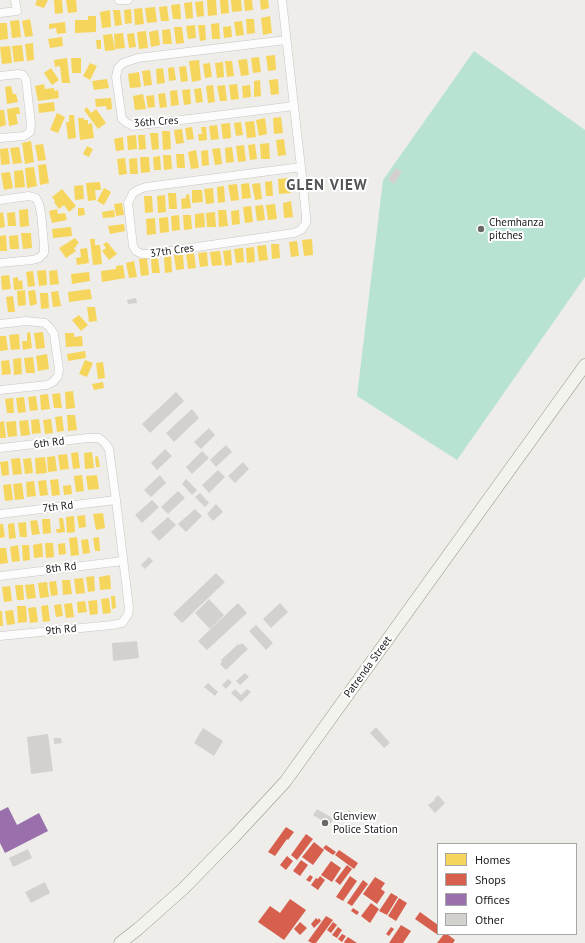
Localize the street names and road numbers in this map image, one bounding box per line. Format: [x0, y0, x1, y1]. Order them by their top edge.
street label: 36th Cres [133, 114, 179, 130]
street label: 37th Cres [149, 241, 195, 261]
street label: 6th Rd [33, 435, 65, 451]
street label: 7th Rd [42, 499, 74, 515]
street label: 8th Rd [45, 560, 77, 576]
street label: 9th Rd [45, 622, 77, 638]
street label: Patrenda Street [341, 634, 395, 700]

